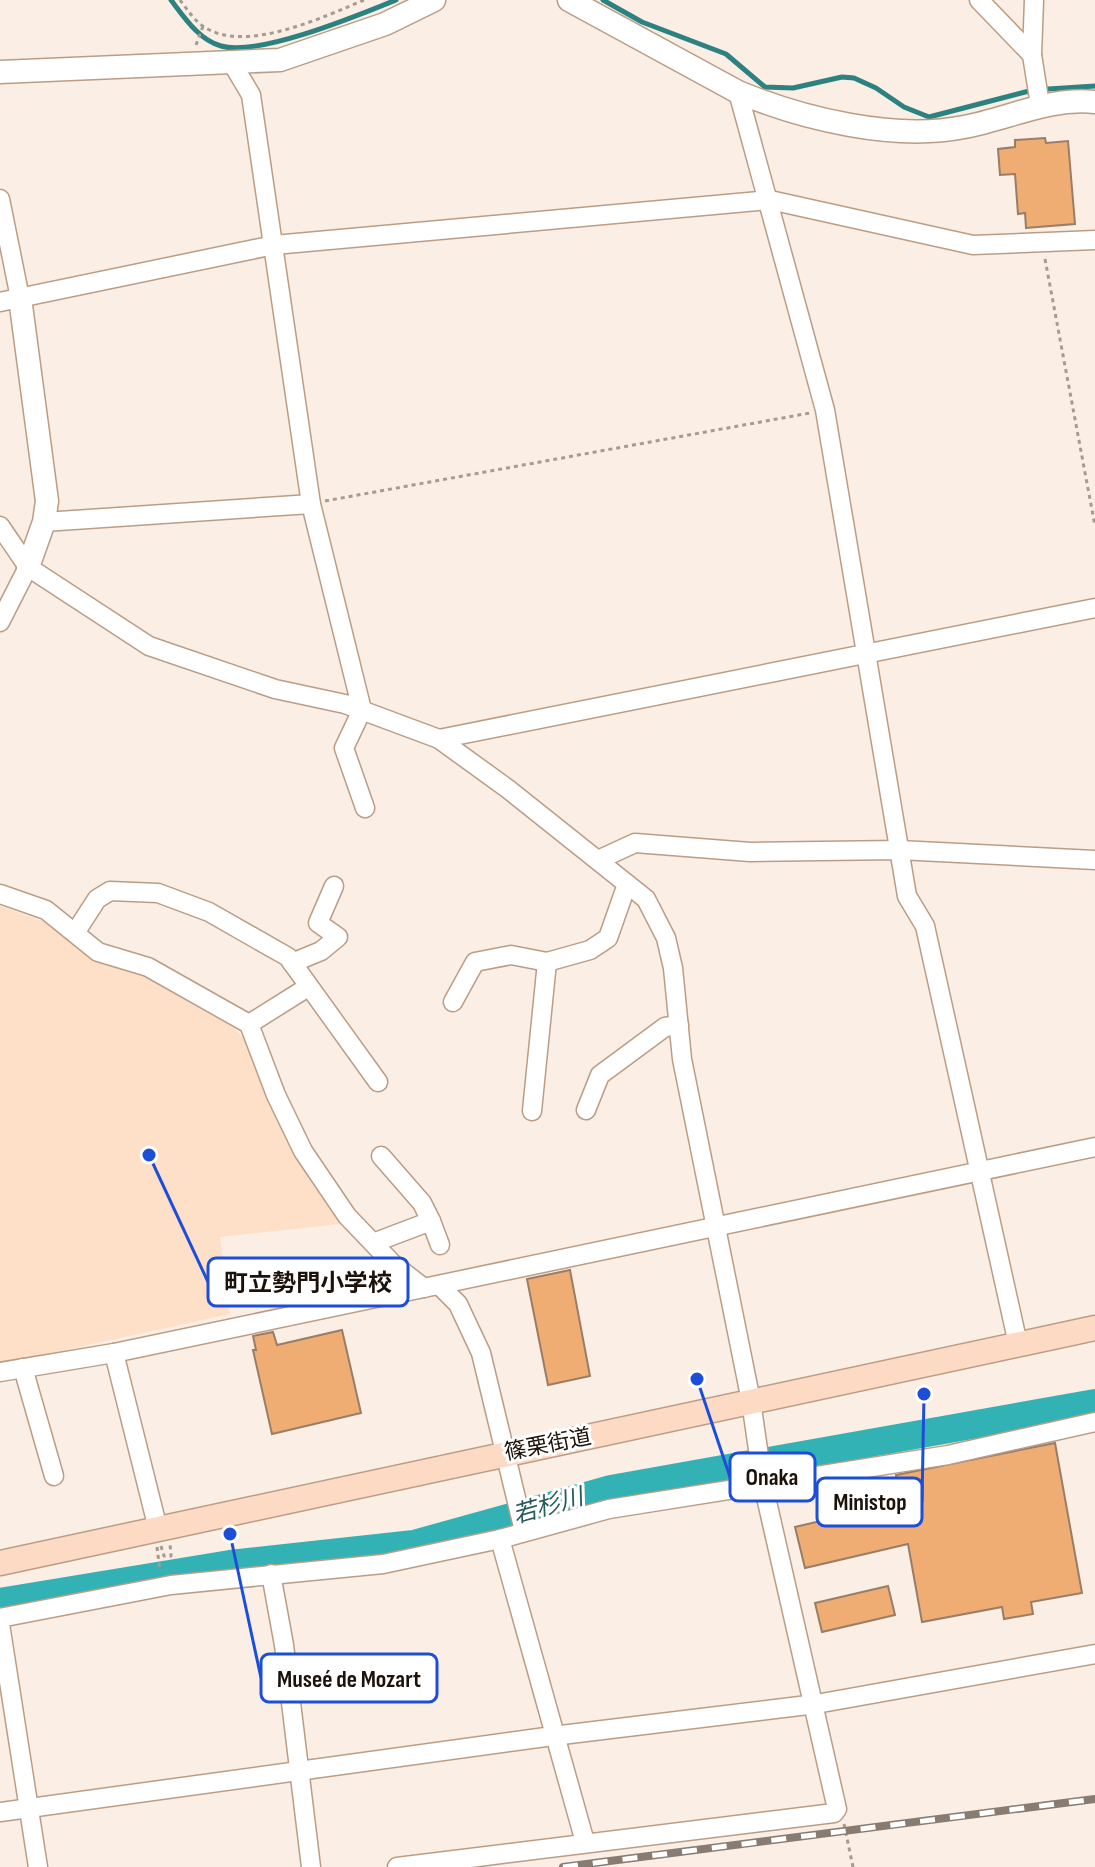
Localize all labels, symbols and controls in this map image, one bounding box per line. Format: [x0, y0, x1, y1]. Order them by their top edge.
callout: 町立勢門小学校 [208, 1258, 408, 1306]
text: 町立勢門小学校 [224, 1269, 392, 1298]
street label: 篠栗街道 [502, 1423, 594, 1467]
callout: Onaka [730, 1453, 815, 1501]
text: Onaka [746, 1463, 798, 1492]
callout: Ministop [817, 1478, 922, 1526]
water label: 若杉川 [509, 1481, 589, 1530]
text: Ministop [833, 1488, 907, 1517]
callout: Museé de Mozart [261, 1654, 437, 1702]
text: Museé de Mozart [277, 1665, 421, 1694]

